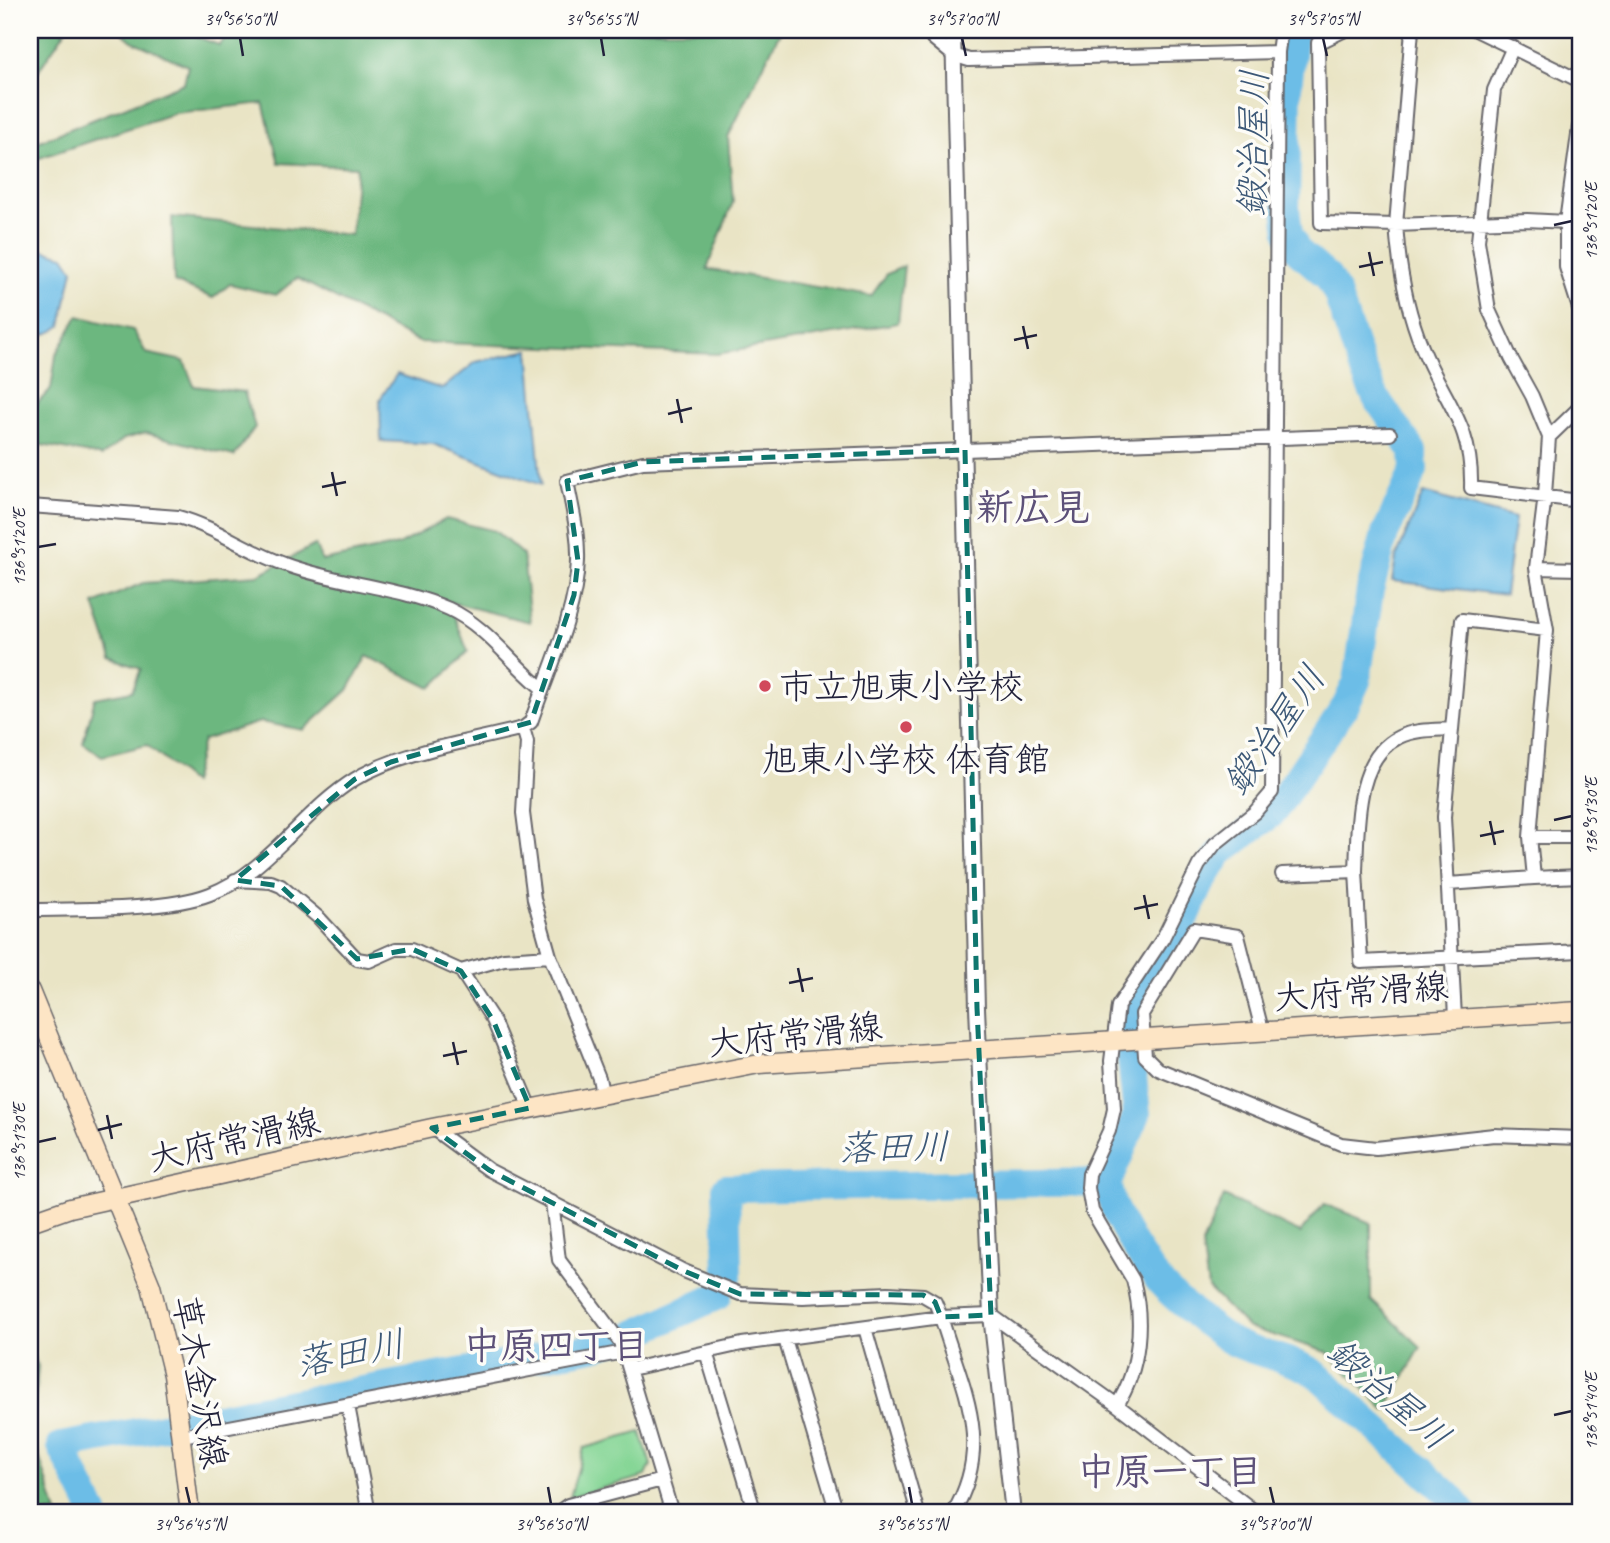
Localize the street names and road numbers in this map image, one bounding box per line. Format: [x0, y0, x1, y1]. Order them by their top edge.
street label: 大府常滑線 [1272, 963, 1450, 1021]
street label: 大府常滑線 [706, 1003, 884, 1067]
street label: 大府常滑線 [144, 1098, 324, 1182]
street label: 草木金沢線 [163, 1292, 237, 1472]

